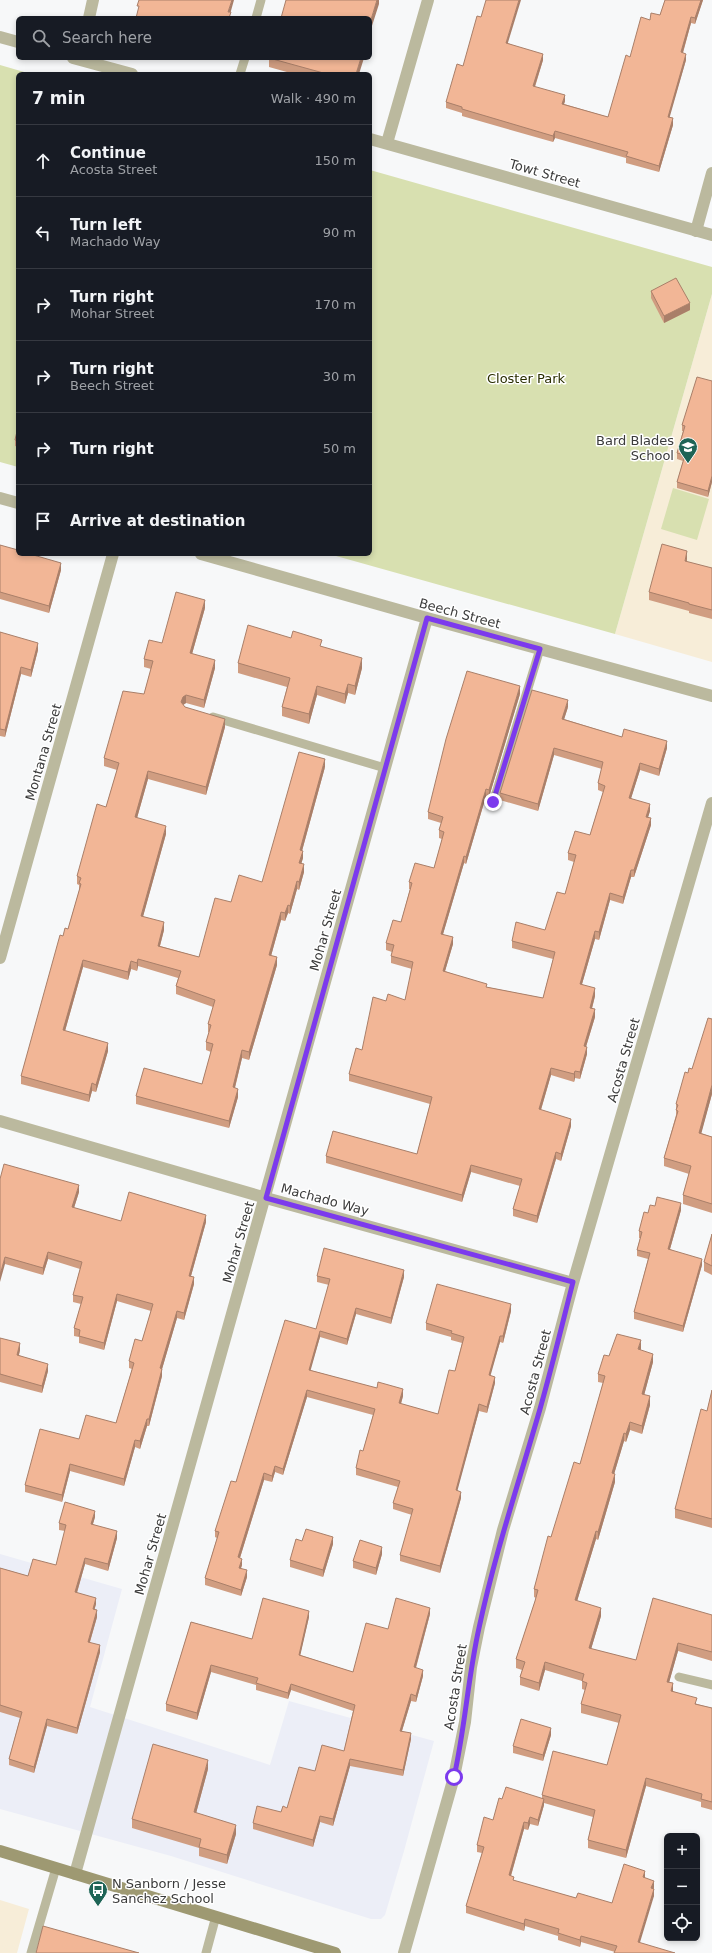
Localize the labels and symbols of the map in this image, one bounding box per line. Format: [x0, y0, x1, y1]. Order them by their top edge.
street label: Towt Street [507, 156, 582, 191]
park label: Closter Park [487, 371, 566, 386]
place label: Bard Blades School [596, 433, 674, 463]
school or university icon: Bard Blades School [677, 436, 699, 464]
street label: Beech Street [417, 595, 502, 632]
street label: Montana Street [22, 702, 65, 802]
route end [484, 793, 502, 811]
street label: Mohar Street [307, 888, 344, 973]
street label: Acosta Street [604, 1016, 643, 1104]
street label: Machado Way [279, 1181, 371, 1219]
street label: Mohar Street [220, 1200, 257, 1285]
street label: Acosta Street [517, 1328, 554, 1416]
street label: Mohar Street [132, 1512, 169, 1597]
street label: Acosta Street [441, 1643, 470, 1731]
route start [445, 1768, 463, 1786]
place label: N Sanborn / Jesse Sanchez School [112, 1876, 226, 1906]
bus stop icon: N Sanborn / Jesse Sanchez School [87, 1879, 109, 1907]

